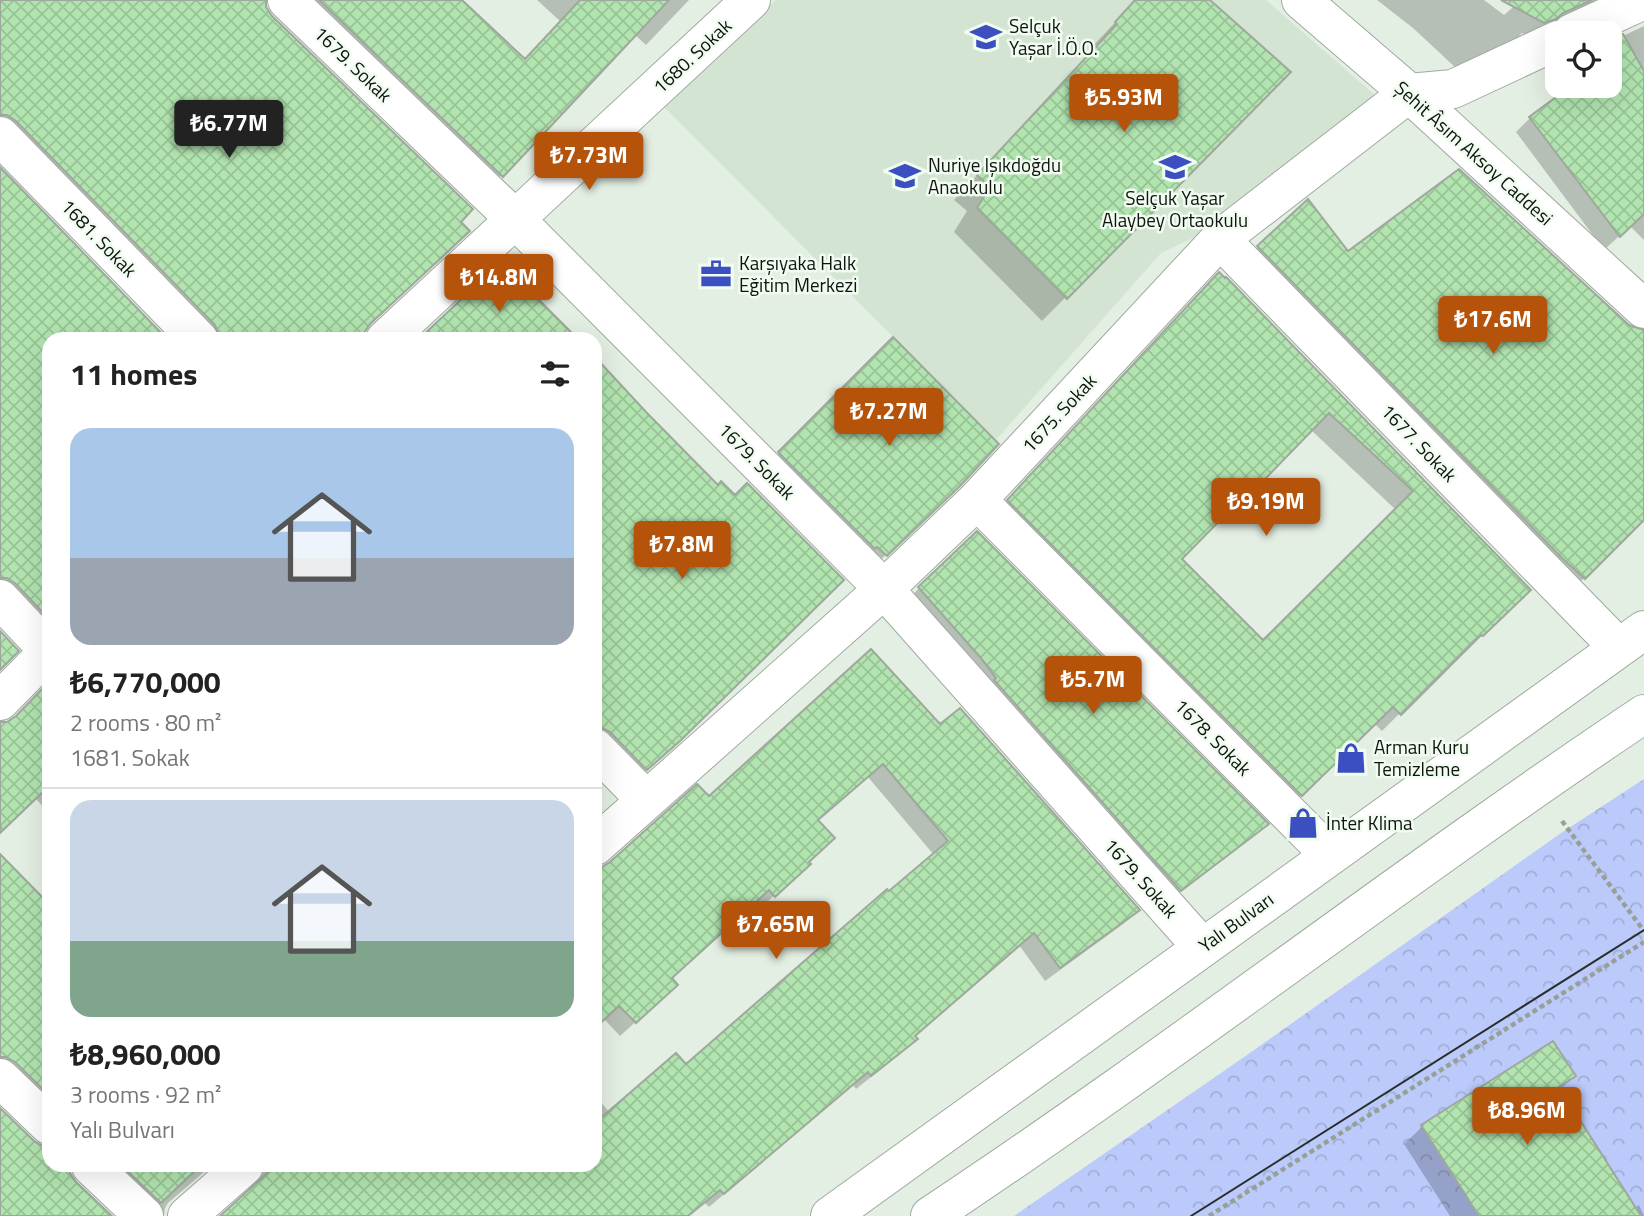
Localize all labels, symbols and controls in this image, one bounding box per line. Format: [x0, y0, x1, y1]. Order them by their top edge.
street label: 1680. Sokak [646, 11, 738, 100]
place label: Selçuk Yaşar İ.Ö.O. [1009, 11, 1098, 62]
street label: 1679. Sokak [308, 19, 399, 108]
school or university icon: Selçuk Yaşar İ.Ö.O. [969, 20, 1003, 54]
map controls [1545, 21, 1622, 98]
button: locate [1545, 21, 1622, 98]
street label: Şehit Âsım Aksoy Caddesi [1389, 73, 1560, 232]
pin: ₺5.93M [1067, 74, 1181, 134]
text: ₺5.93M [1085, 79, 1163, 114]
pin: ₺6.77M [172, 100, 286, 160]
text: ₺6.77M [190, 105, 268, 140]
pin: ₺7.73M [532, 132, 646, 192]
text: ₺7.73M [550, 137, 628, 172]
place label: Nuriye Işıkdoğdu Anaokulu [928, 150, 1061, 201]
school or university icon: Selçuk Yaşar Alaybey Ortaokulu [1158, 150, 1192, 184]
school or university icon: Nuriye Işıkdoğdu Anaokulu [888, 159, 922, 193]
place label: Selçuk Yaşar Alaybey Ortaokulu [1102, 183, 1248, 234]
street label: 1681. Sokak [55, 192, 144, 283]
place label: Karşıyaka Halk Eğitim Merkezi [739, 248, 857, 299]
pin: ₺14.8M [442, 254, 556, 314]
office icon: Karşıyaka Halk Eğitim Merkezi [699, 257, 733, 291]
text: ₺14.8M [460, 259, 538, 294]
pin: ₺17.6M [1436, 296, 1550, 356]
text: ₺17.6M [1454, 301, 1532, 336]
text: 11 homes [70, 351, 197, 397]
icon: filters [536, 355, 574, 393]
street label: 1675. Sokak [1014, 367, 1103, 459]
pin: ₺7.27M [832, 388, 946, 448]
text: ₺7.27M [850, 393, 928, 428]
street label: 1677. Sokak [1375, 397, 1464, 488]
street label: 1679. Sokak [712, 415, 803, 506]
icon: home [259, 474, 385, 600]
pin: ₺9.19M [1209, 478, 1323, 538]
text: ₺9.19M [1227, 483, 1305, 518]
pin: ₺7.8M [633, 522, 731, 581]
text: ₺7.8M [650, 526, 714, 561]
pin: ₺5.7M [1044, 656, 1142, 716]
text: ₺6,770,000 [70, 659, 221, 705]
text: ₺5.7M [1061, 661, 1125, 696]
street label: 1678. Sokak [1168, 691, 1259, 782]
text: 2 rooms · 80 m² [70, 705, 221, 740]
place label: Arman Kuru Temizleme [1374, 732, 1469, 783]
text: 1681. Sokak [70, 740, 190, 775]
shop icon: Arman Kuru Temizleme [1334, 741, 1368, 775]
shop icon: İnter Klima [1286, 806, 1320, 840]
place label: İnter Klima [1326, 808, 1413, 837]
street label: 1679. Sokak [1098, 831, 1185, 924]
icon: home [259, 846, 385, 972]
street label: Yalı Bulvarı [1192, 884, 1279, 959]
pin: ₺7.65M [719, 902, 833, 961]
text: ₺7.65M [737, 906, 815, 941]
text: ₺8,960,000 [70, 1031, 221, 1077]
text: 3 rooms · 92 m² [70, 1077, 221, 1112]
pin: ₺8.96M [1470, 1088, 1584, 1147]
text: ₺8.96M [1488, 1092, 1566, 1127]
text: Yalı Bulvarı [70, 1112, 175, 1147]

